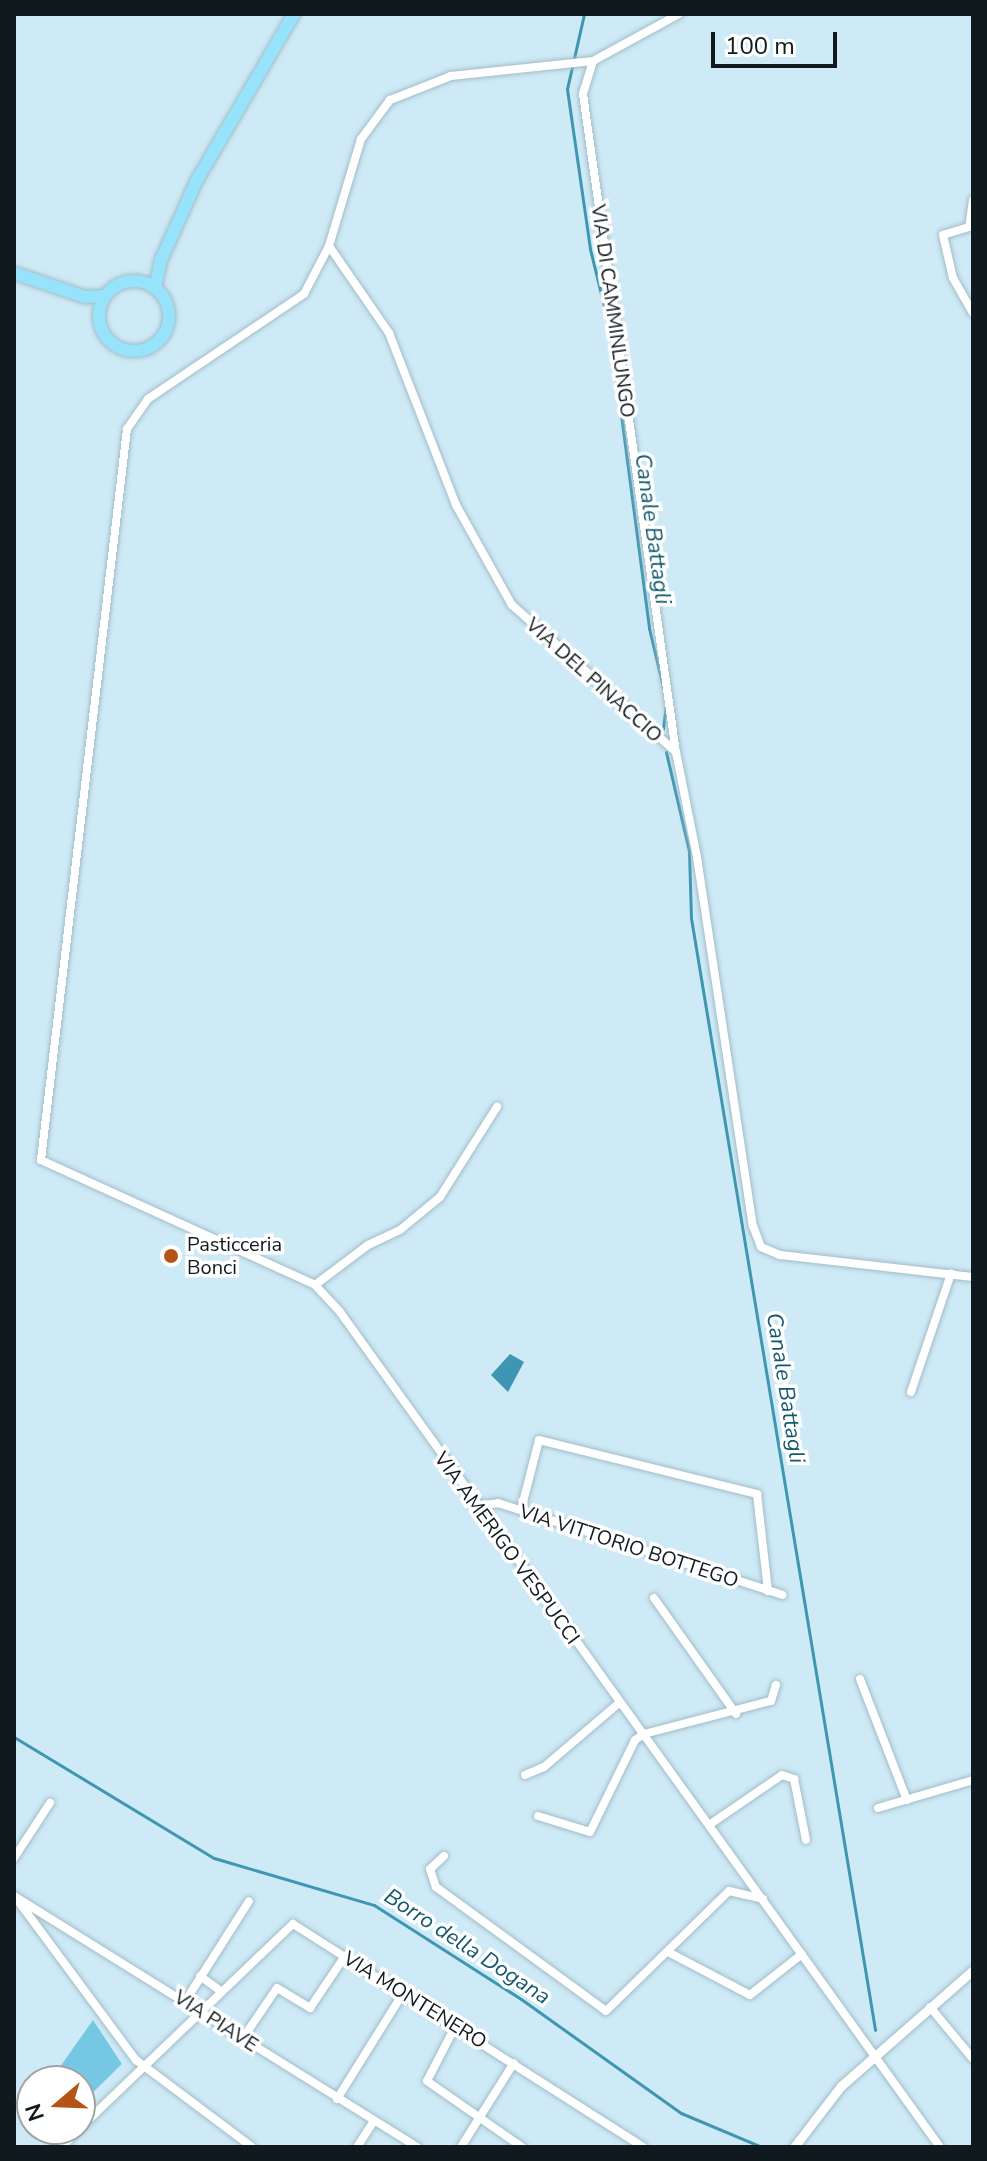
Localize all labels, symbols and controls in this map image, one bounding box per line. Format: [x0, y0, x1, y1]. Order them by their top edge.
scale bar [715, 16, 841, 66]
text: 100 m [725, 30, 795, 62]
street label: VIA DI CAMMINLUNGO [586, 203, 640, 419]
water label: Canale Battagli [628, 452, 676, 606]
street label: VIA DEL PINACCIO [521, 613, 667, 747]
place label: Pasticceria Bonci [187, 1232, 282, 1279]
marker: Pasticceria Bonci [162, 1247, 180, 1265]
water label: Canale Battagli [760, 1311, 810, 1465]
street label: VIA AMERIGO VESPUCCI [429, 1447, 585, 1649]
street label: VIA VITTORIO BOTTEGO [516, 1499, 742, 1593]
water label: Borro della Dogana [379, 1883, 555, 2011]
street label: VIA MONTENERO [339, 1946, 491, 2054]
street label: VIA PIAVE [169, 1985, 263, 2057]
north arrow [16, 2065, 96, 2145]
text: N [18, 2099, 52, 2125]

